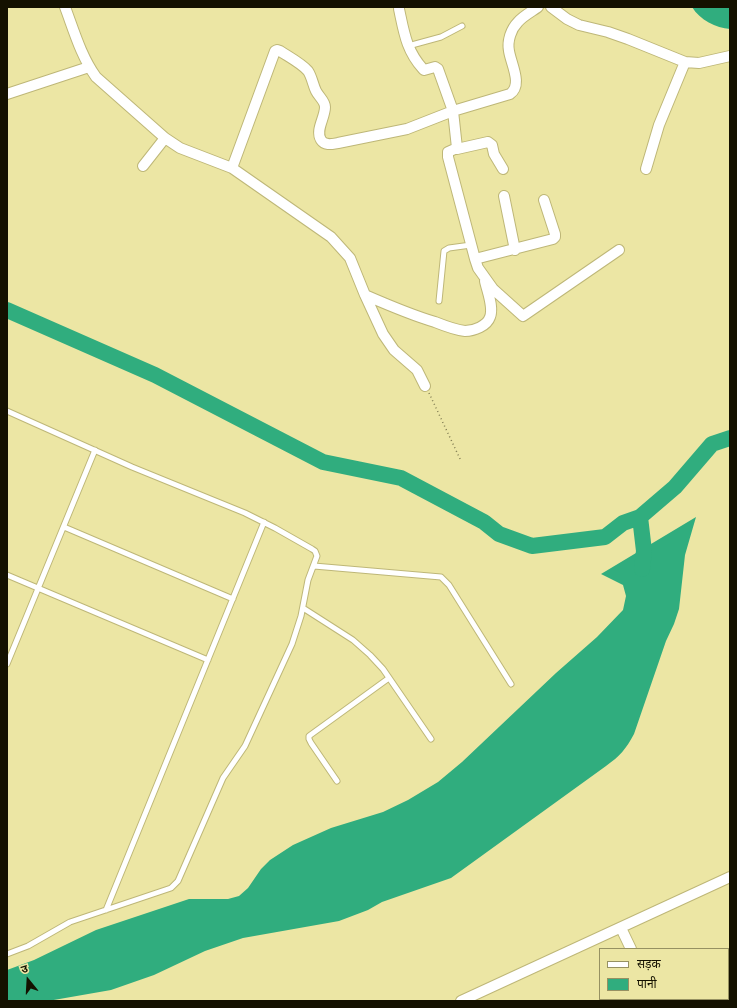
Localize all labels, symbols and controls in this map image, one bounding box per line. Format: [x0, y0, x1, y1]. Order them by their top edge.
legend [599, 948, 729, 1000]
text: सड़क [637, 956, 661, 970]
north arrow [8, 960, 48, 1000]
text: उ [19, 961, 29, 975]
text: पानी [637, 976, 657, 990]

